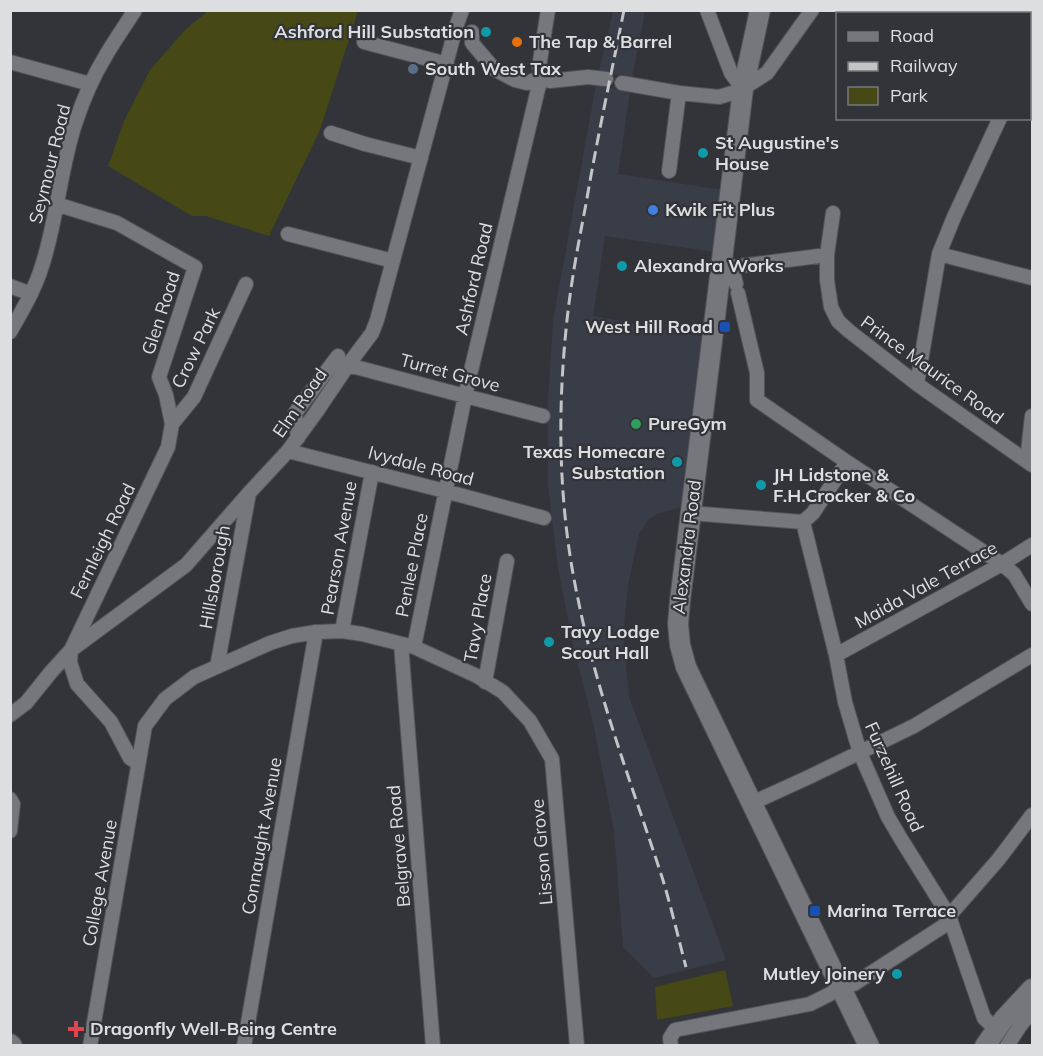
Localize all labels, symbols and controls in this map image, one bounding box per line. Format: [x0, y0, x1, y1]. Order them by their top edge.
legend [836, 12, 1031, 120]
place label: Ashford Hill Substation [274, 20, 474, 43]
text: Road [890, 24, 934, 47]
marker: Ashford Hill Substation [479, 25, 493, 39]
place label: The Tap & Barrel [529, 30, 672, 53]
marker: The Tap & Barrel [510, 35, 524, 49]
text: Railway [890, 54, 958, 77]
place label: South West Tax [425, 57, 562, 80]
marker: South West Tax [406, 62, 420, 76]
text: Park [890, 84, 929, 107]
street label: Seymour Road [24, 102, 75, 226]
place label: St Augustine's House [715, 131, 839, 175]
marker: St Augustine's House [696, 146, 710, 160]
place label: Kwik Fit Plus [665, 198, 775, 221]
marker: Kwik Fit Plus [646, 203, 660, 217]
street label: Ashford Road [449, 220, 498, 337]
place label: Alexandra Works [634, 254, 784, 277]
marker: Alexandra Works [615, 259, 629, 273]
street label: Glen Road [136, 268, 185, 358]
street label: Crow Park [166, 303, 225, 392]
street label: Prince Maurice Road [856, 310, 1008, 429]
place label: West Hill Road [585, 315, 713, 338]
marker: West Hill Road [718, 320, 732, 334]
street label: Turret Grove [398, 348, 503, 397]
street label: Elm Road [267, 364, 332, 442]
place label: PureGym [648, 412, 727, 435]
marker: PureGym [629, 417, 643, 431]
street label: Ivydale Road [366, 440, 476, 491]
place label: Texas Homecare Substation [523, 440, 665, 484]
marker: Texas Homecare Substation [670, 455, 684, 469]
place label: JH Lidstone & F.H.Crocker & Co [773, 463, 915, 507]
marker: JH Lidstone & F.H.Crocker & Co [754, 478, 768, 492]
street label: Fernleigh Road [65, 479, 140, 602]
street label: Pearson Avenue [315, 479, 362, 617]
street label: Alexandra Road [667, 479, 706, 615]
street label: Penlee Place [390, 511, 433, 619]
street label: Hillsborough [194, 523, 235, 631]
street label: Maida Vale Terrace [850, 536, 1001, 633]
street label: Tavy Place [458, 572, 497, 664]
place label: Tavy Lodge Scout Hall [561, 620, 660, 664]
marker: Tavy Lodge Scout Hall [542, 635, 556, 649]
street label: Furzehill Road [860, 718, 929, 835]
street label: Connaught Avenue [236, 755, 287, 916]
street label: Belgrave Road [382, 784, 415, 908]
street label: Lisson Grove [525, 798, 558, 906]
street label: College Avenue [77, 818, 122, 948]
place label: Marina Terrace [827, 899, 956, 922]
marker: Marina Terrace [808, 904, 822, 918]
place label: Mutley Joinery [763, 962, 885, 985]
marker: Mutley Joinery [890, 967, 904, 981]
place label: Dragonfly Well-Being Centre [90, 1017, 337, 1040]
marker: Dragonfly Well-Being Centre [67, 1020, 85, 1038]

